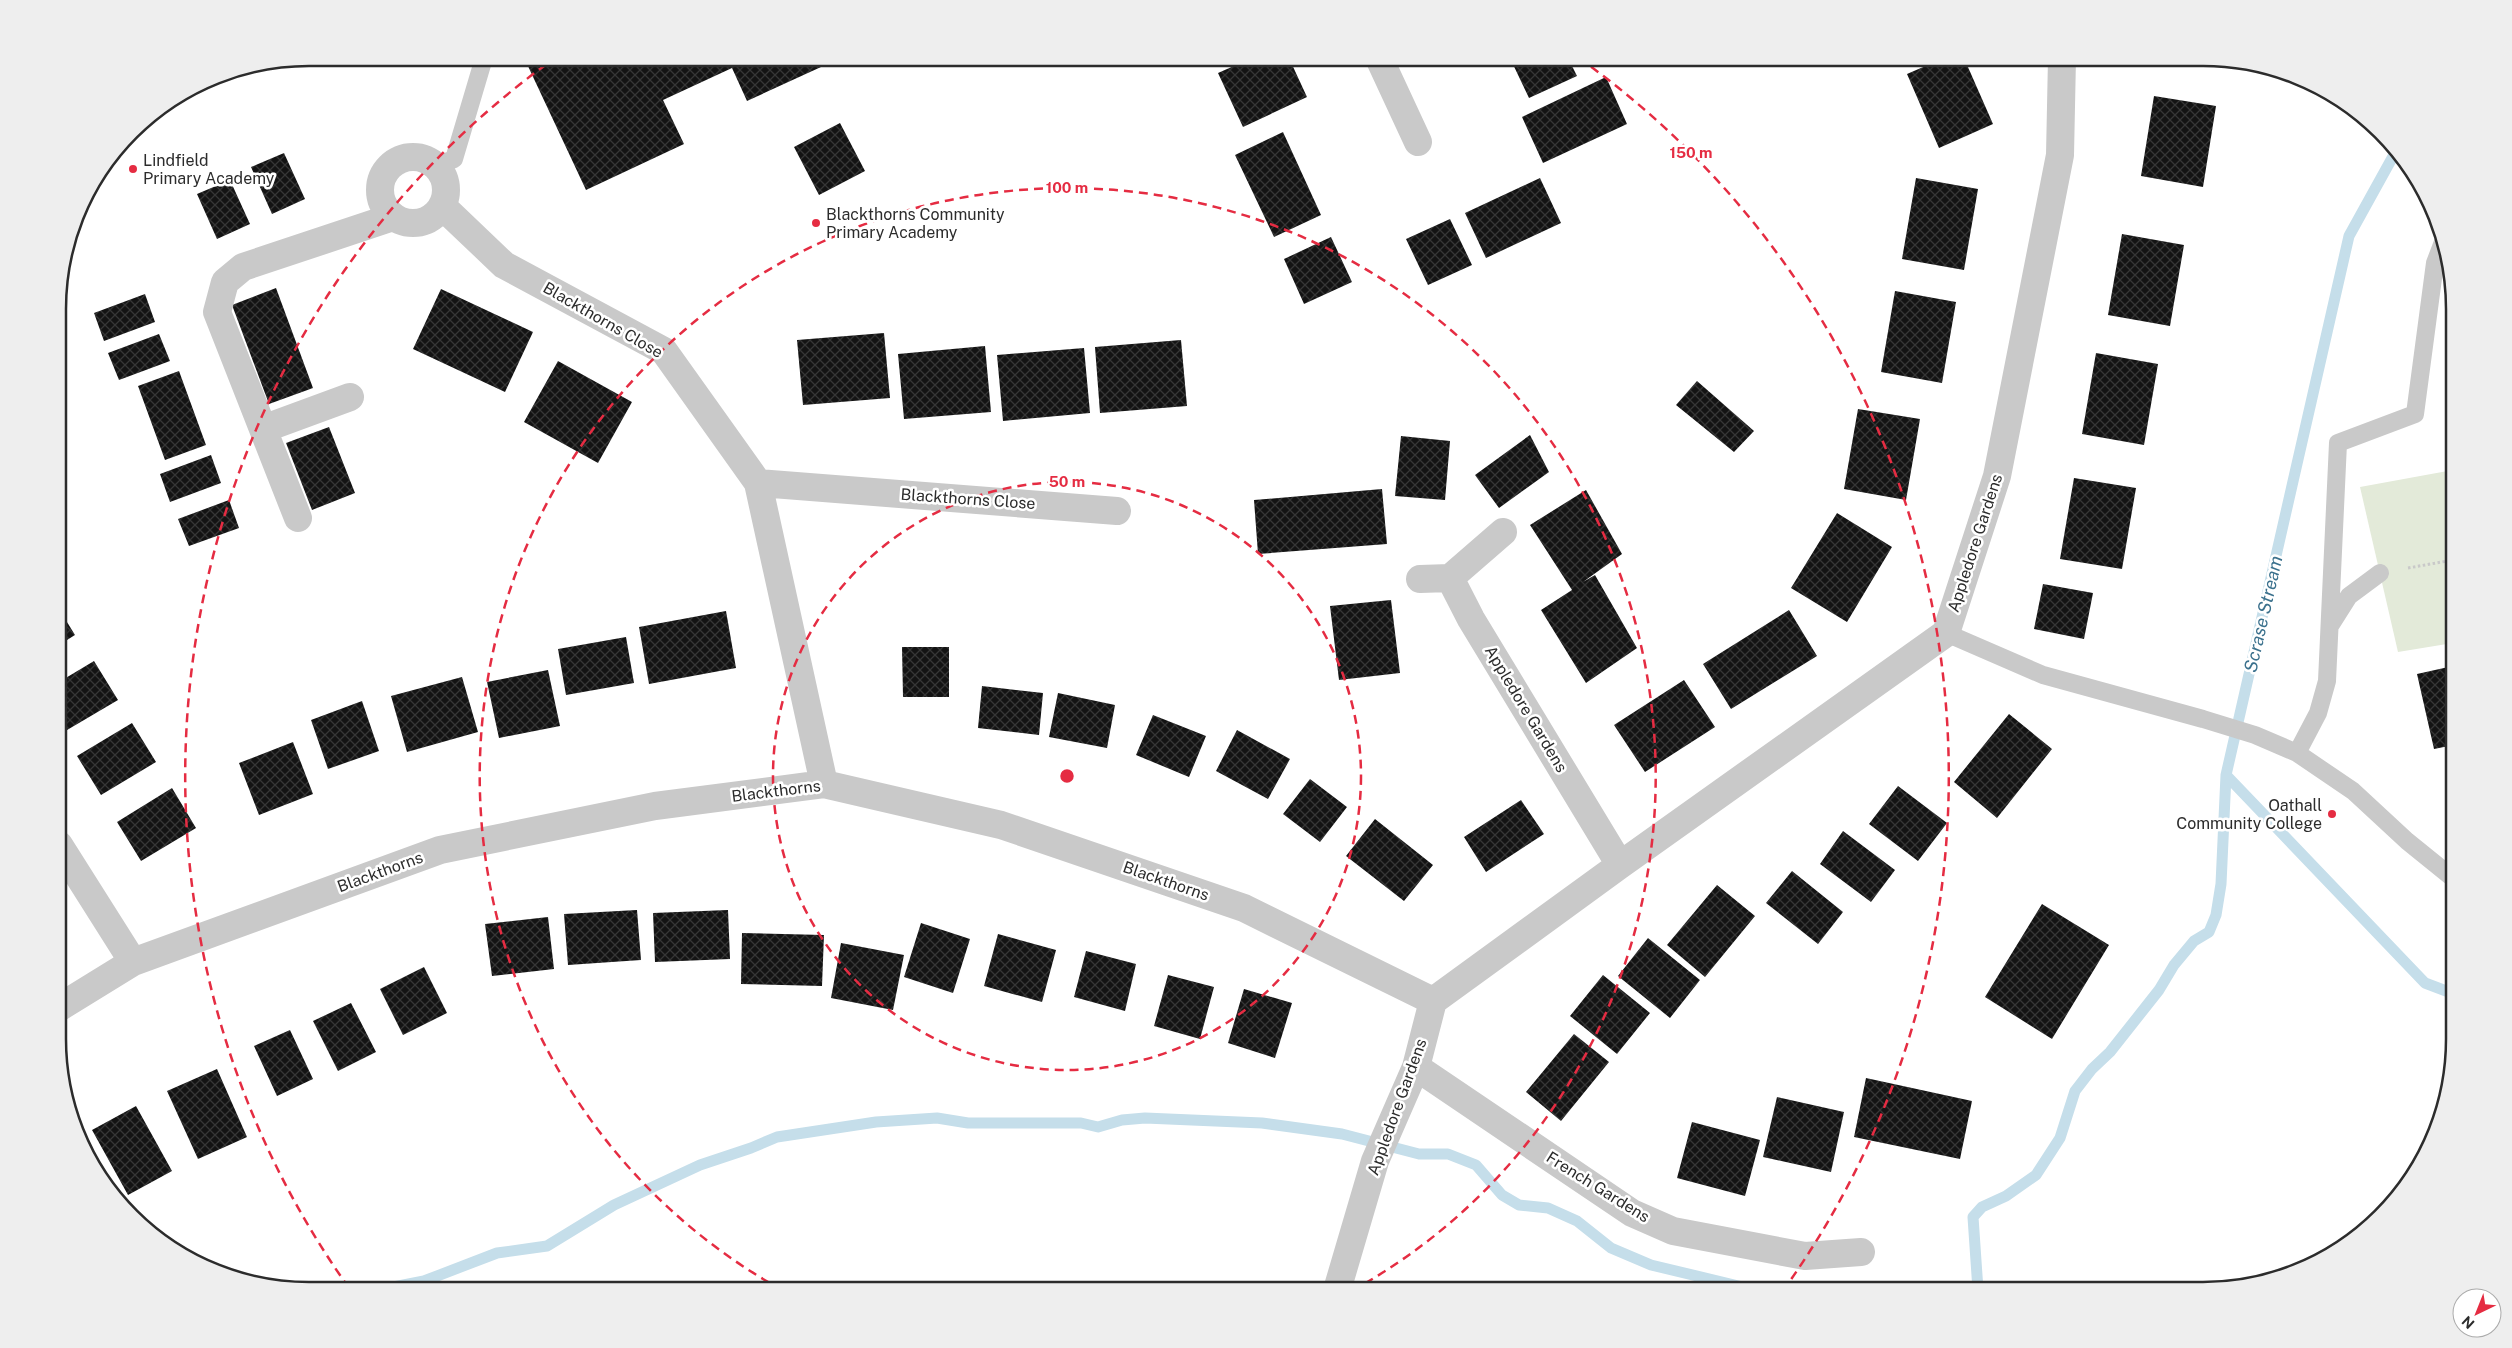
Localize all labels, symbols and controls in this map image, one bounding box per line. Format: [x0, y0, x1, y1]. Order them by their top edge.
text: 150 m [1669, 144, 1713, 161]
place label: Lindfield Primary Academy [143, 151, 275, 188]
marker: Lindfield Primary Academy [127, 163, 139, 175]
text: 100 m [1046, 179, 1088, 196]
place label: Blackthorns Community Primary Academy [826, 205, 1005, 242]
marker: Blackthorns Community Primary Academy [810, 217, 822, 229]
street label: Blackthorns Close [540, 278, 666, 362]
street label: Appledore Gardens [1944, 472, 2006, 614]
text: 50 m [1049, 473, 1085, 490]
street label: Blackthorns Close [900, 485, 1036, 513]
water label: Scrase Stream [2239, 554, 2287, 674]
street label: Appledore Gardens [1481, 642, 1571, 776]
centre of rings [1058, 767, 1076, 785]
street label: Blackthorns [730, 776, 822, 806]
place label: Oathall Community College [2176, 796, 2322, 833]
marker: Oathall Community College [2326, 808, 2338, 820]
street label: Blackthorns [335, 848, 425, 896]
street label: Blackthorns [1121, 857, 1211, 905]
street label: Appledore Gardens [1363, 1036, 1431, 1178]
street label: French Gardens [1543, 1148, 1653, 1226]
north arrow [2452, 1288, 2502, 1338]
text: N [2459, 1313, 2478, 1332]

